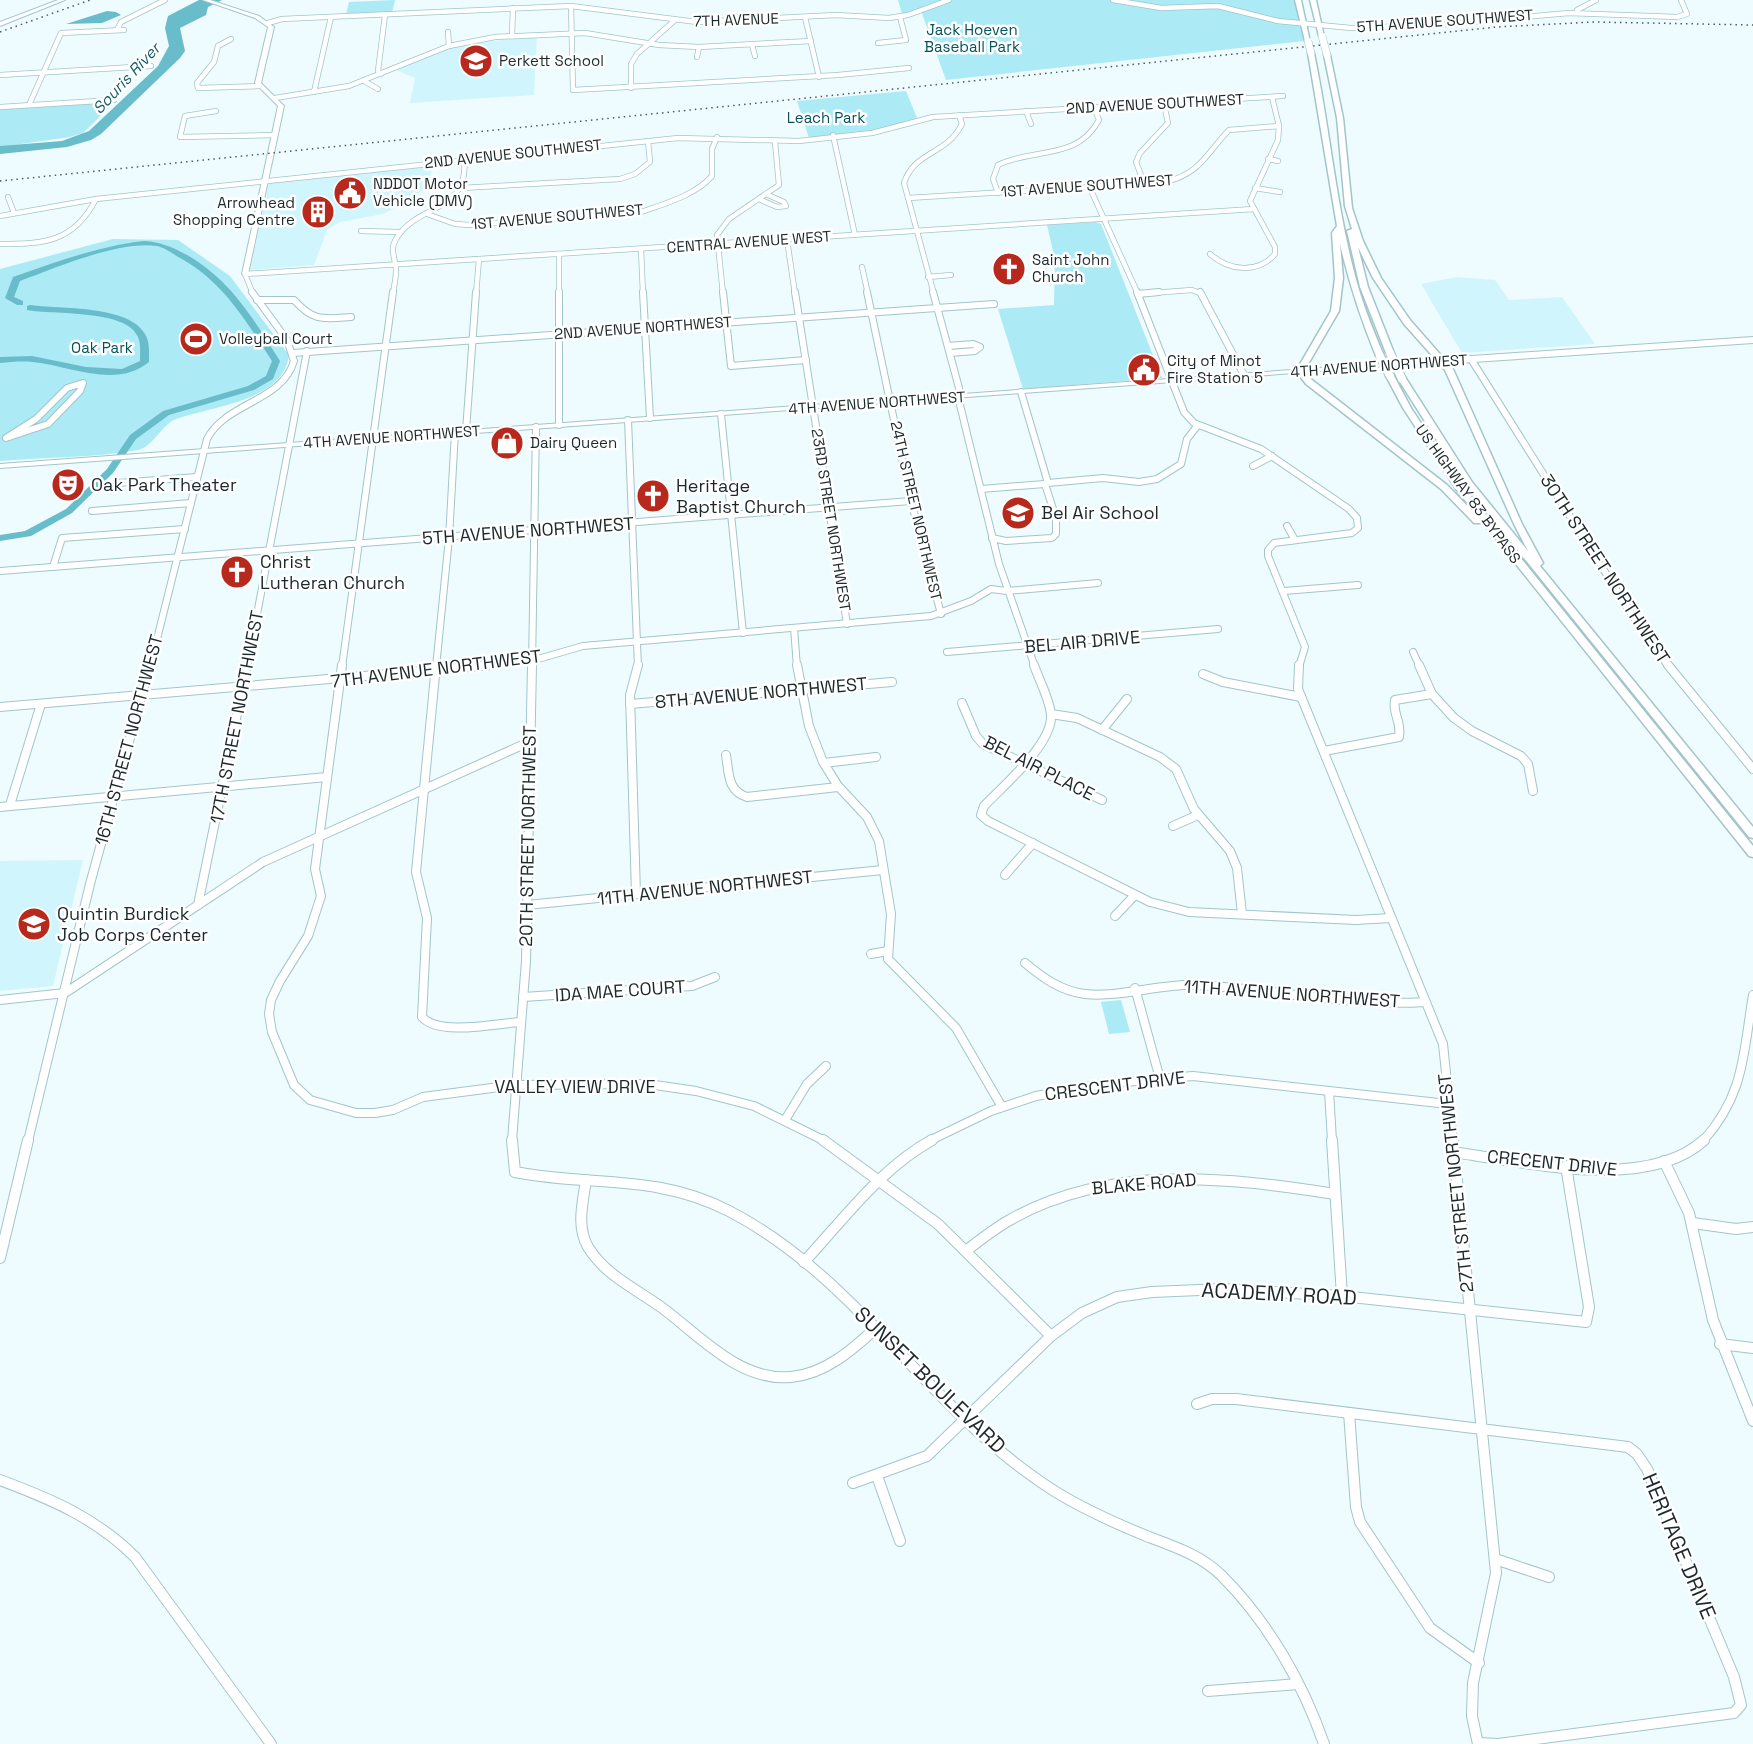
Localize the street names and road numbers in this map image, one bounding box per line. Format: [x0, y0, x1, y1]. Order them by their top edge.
street label: 5TH AVENUE SOUTHWEST [1356, 5, 1534, 36]
street label: 7TH AVENUE [693, 9, 779, 30]
street label: 2ND AVENUE SOUTHWEST [1065, 89, 1245, 118]
street label: 2ND AVENUE SOUTHWEST [423, 135, 603, 172]
street label: 1ST AVENUE SOUTHWEST [1000, 170, 1174, 201]
street label: 1ST AVENUE SOUTHWEST [470, 199, 644, 233]
street label: CENTRAL AVENUE WEST [666, 226, 832, 257]
street label: 2ND AVENUE NORTHWEST [553, 312, 733, 343]
street label: 4TH AVENUE NORTHWEST [1290, 350, 1468, 381]
street label: 4TH AVENUE NORTHWEST [788, 387, 966, 418]
street label: 24TH STREET NORTHWEST [887, 419, 946, 603]
street label: US HIGHWAY 83 BYPASS [1412, 420, 1525, 567]
street label: 4TH AVENUE NORTHWEST [303, 421, 481, 452]
street label: 23RD STREET NORTHWEST [808, 427, 855, 613]
street label: 30TH STREET NORTHWEST [1535, 470, 1676, 668]
street label: 5TH AVENUE NORTHWEST [421, 512, 635, 549]
street label: 17TH STREET NORTHWEST [205, 608, 269, 825]
street label: BEL AIR DRIVE [1023, 625, 1141, 658]
street label: 16TH STREET NORTHWEST [89, 631, 168, 848]
street label: 7TH AVENUE NORTHWEST [329, 644, 543, 693]
street label: 8TH AVENUE NORTHWEST [654, 672, 868, 713]
street label: 20TH STREET NORTHWEST [514, 725, 541, 947]
street label: BEL AIR PLACE [980, 730, 1098, 805]
street label: 11TH AVENUE NORTHWEST [596, 865, 814, 910]
street label: IDA MAE COURT [554, 974, 686, 1007]
street label: 11TH AVENUE NORTHWEST [1183, 974, 1401, 1013]
street label: CRESCENT DRIVE [1043, 1065, 1187, 1106]
street label: 27TH STREET NORTHWEST [1433, 1072, 1478, 1294]
street label: VALLEY VIEW DRIVE [494, 1075, 656, 1098]
street label: CRECENT DRIVE [1486, 1144, 1618, 1181]
street label: BLAKE ROAD [1090, 1167, 1197, 1200]
street label: ACADEMY ROAD [1201, 1276, 1357, 1311]
street label: SUNSET BOULEVARD [849, 1300, 1012, 1459]
street label: HERITAGE DRIVE [1637, 1469, 1722, 1623]

